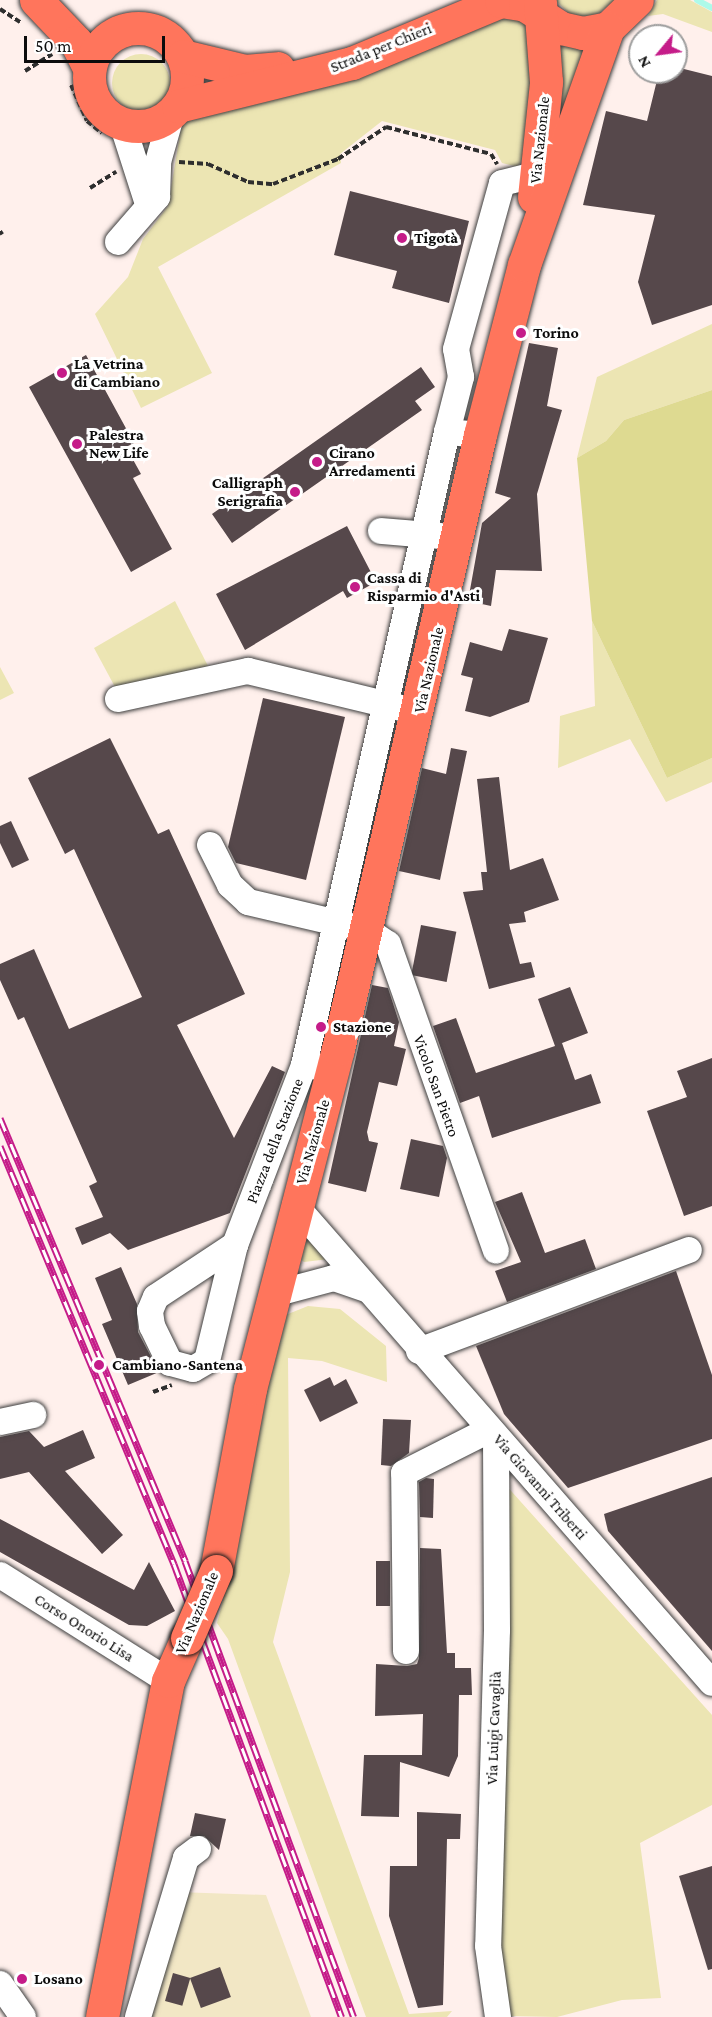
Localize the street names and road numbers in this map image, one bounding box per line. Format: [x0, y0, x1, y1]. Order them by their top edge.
street label: Strada per Chieri [328, 19, 434, 77]
street label: Via Nazionale [526, 96, 554, 184]
street label: Via Nazionale [410, 625, 448, 715]
street label: Vicolo San Pietro [409, 1032, 463, 1140]
street label: Piazza della Stazione [242, 1076, 308, 1206]
street label: Via Nazionale [292, 1097, 334, 1187]
street label: Via Giovanni Triberti [489, 1430, 591, 1544]
street label: Via Nazionale [171, 1569, 223, 1657]
street label: Corso Onorio Lisa [31, 1590, 137, 1666]
street label: Via Luigi Cavaglià [482, 1671, 506, 1785]

